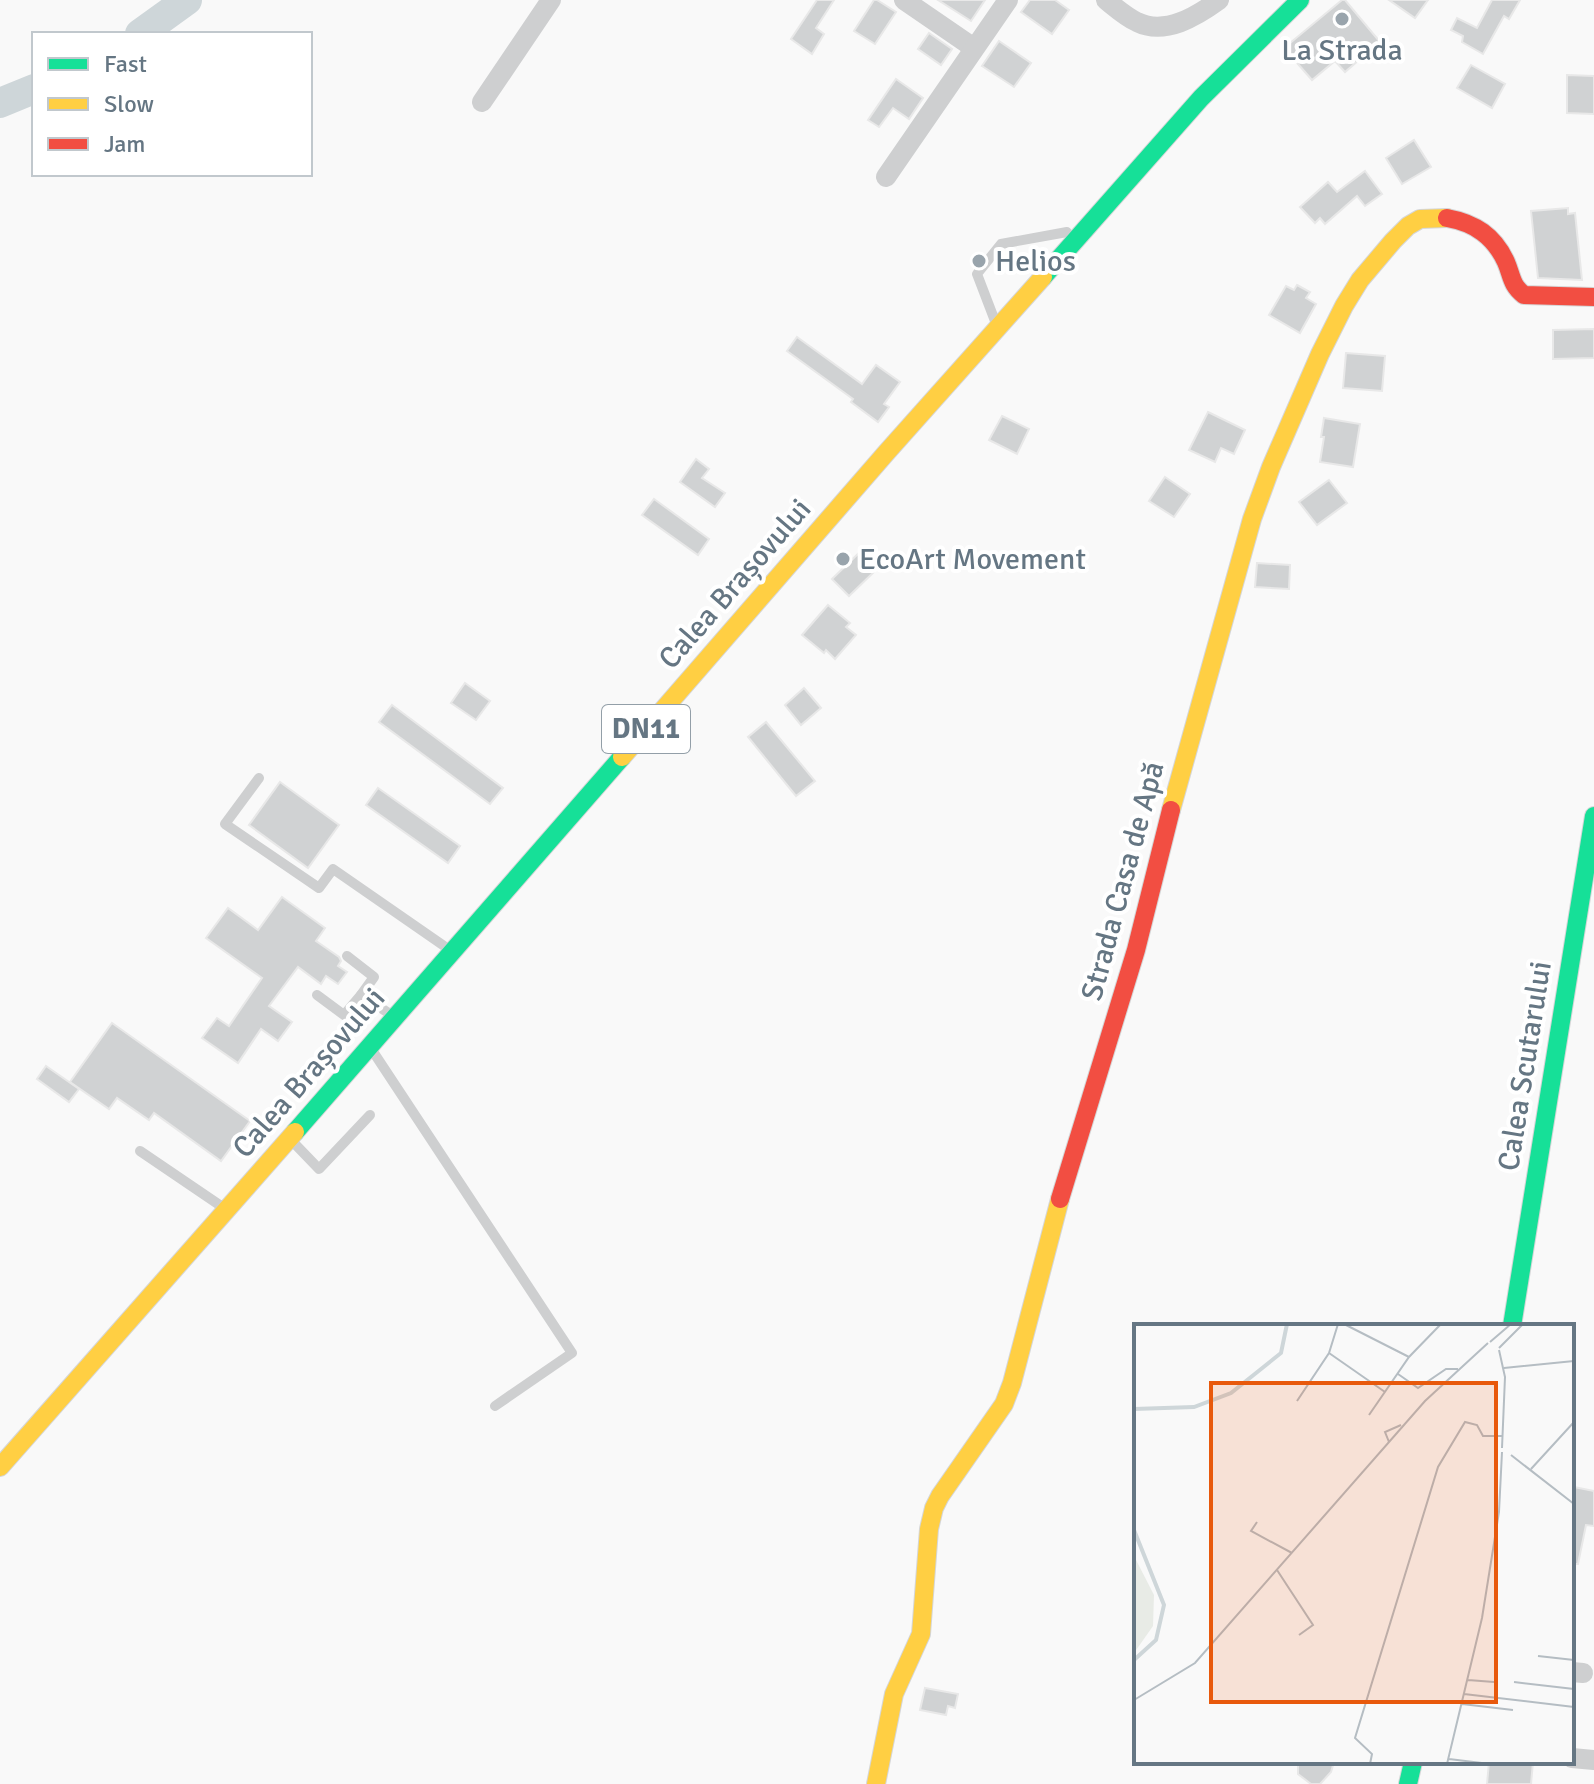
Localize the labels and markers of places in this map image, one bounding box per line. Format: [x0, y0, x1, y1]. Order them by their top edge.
marker: La Strada [1333, 10, 1351, 28]
place label: La Strada [1281, 32, 1403, 69]
place label: Helios [995, 243, 1076, 280]
marker: Helios [970, 252, 988, 270]
place label: EcoArt Movement [859, 541, 1086, 578]
marker: EcoArt Movement [834, 550, 852, 568]

